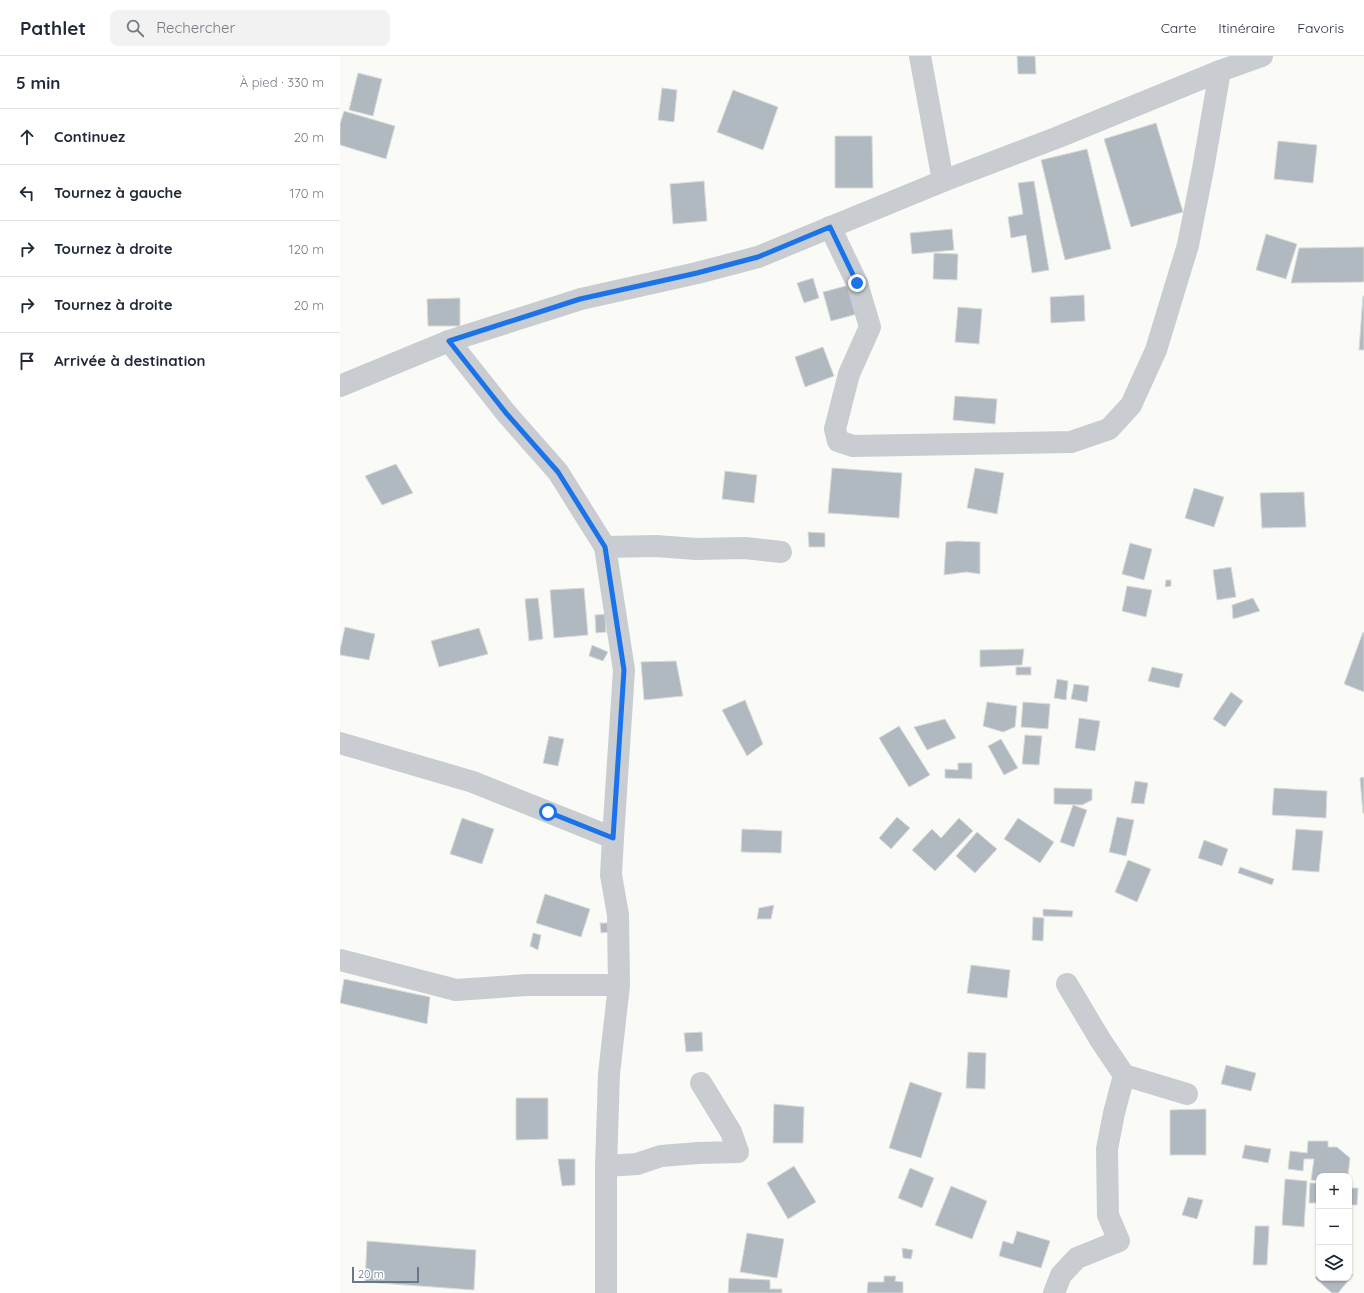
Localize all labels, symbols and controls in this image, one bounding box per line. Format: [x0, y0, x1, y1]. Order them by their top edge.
search box [110, 10, 390, 46]
text: Pathlet [20, 16, 86, 40]
icon: search [124, 17, 146, 39]
text: Rechercher [156, 18, 235, 37]
text: Carte [1161, 19, 1196, 37]
text: Itinéraire [1218, 19, 1275, 37]
text: Favoris [1297, 19, 1344, 37]
text: 5 min [16, 72, 60, 93]
text: À pied · 330 m [240, 74, 324, 90]
icon: ahead [16, 126, 38, 148]
text: Continuez [54, 127, 125, 146]
text: 20 m [294, 129, 324, 145]
icon: left [16, 182, 38, 204]
text: Tournez à gauche [54, 183, 182, 202]
text: 170 m [289, 185, 324, 201]
icon: right [16, 238, 38, 260]
text: Tournez à droite [54, 239, 173, 258]
text: 120 m [289, 241, 324, 257]
route end [848, 274, 866, 292]
icon: right [16, 294, 38, 316]
text: Tournez à droite [54, 295, 173, 314]
text: 20 m [294, 297, 324, 313]
icon: arrive [16, 350, 38, 372]
text: Arrivée à destination [54, 351, 206, 370]
route start [539, 803, 557, 821]
map controls [1316, 1173, 1352, 1281]
button: + [1316, 1173, 1352, 1209]
button: − [1316, 1209, 1352, 1245]
button: layers [1316, 1245, 1352, 1281]
scale bar [352, 1265, 419, 1284]
text: 20 m [358, 1267, 384, 1281]

